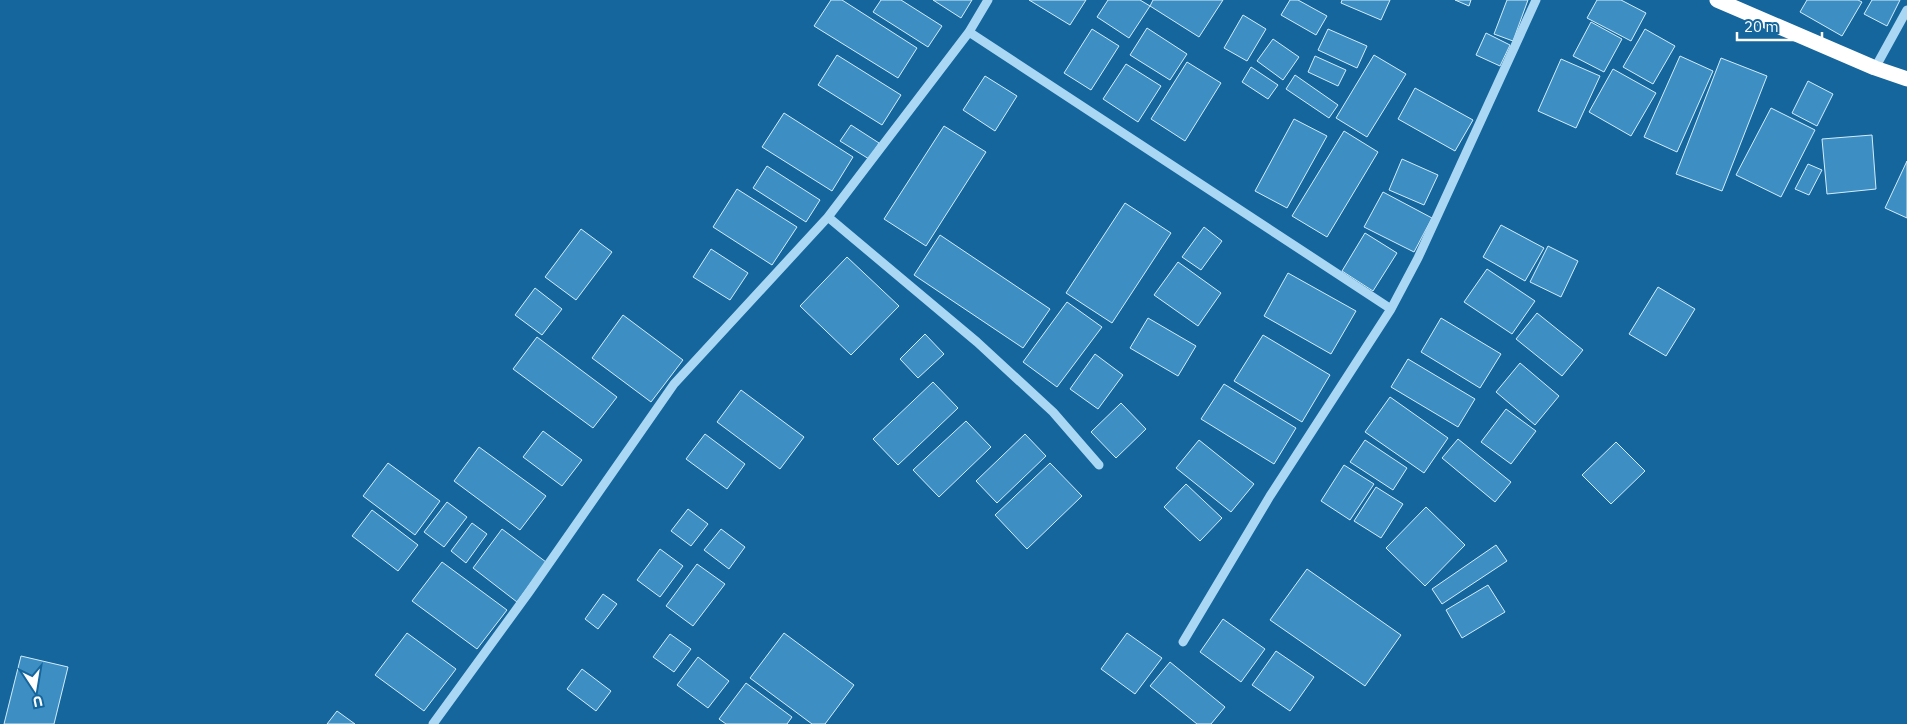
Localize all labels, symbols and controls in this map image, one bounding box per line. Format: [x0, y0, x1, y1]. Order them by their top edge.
scale bar [1737, 10, 1822, 42]
text: 20 m [1744, 17, 1779, 36]
north arrow [10, 664, 60, 714]
text: U [31, 692, 44, 712]

